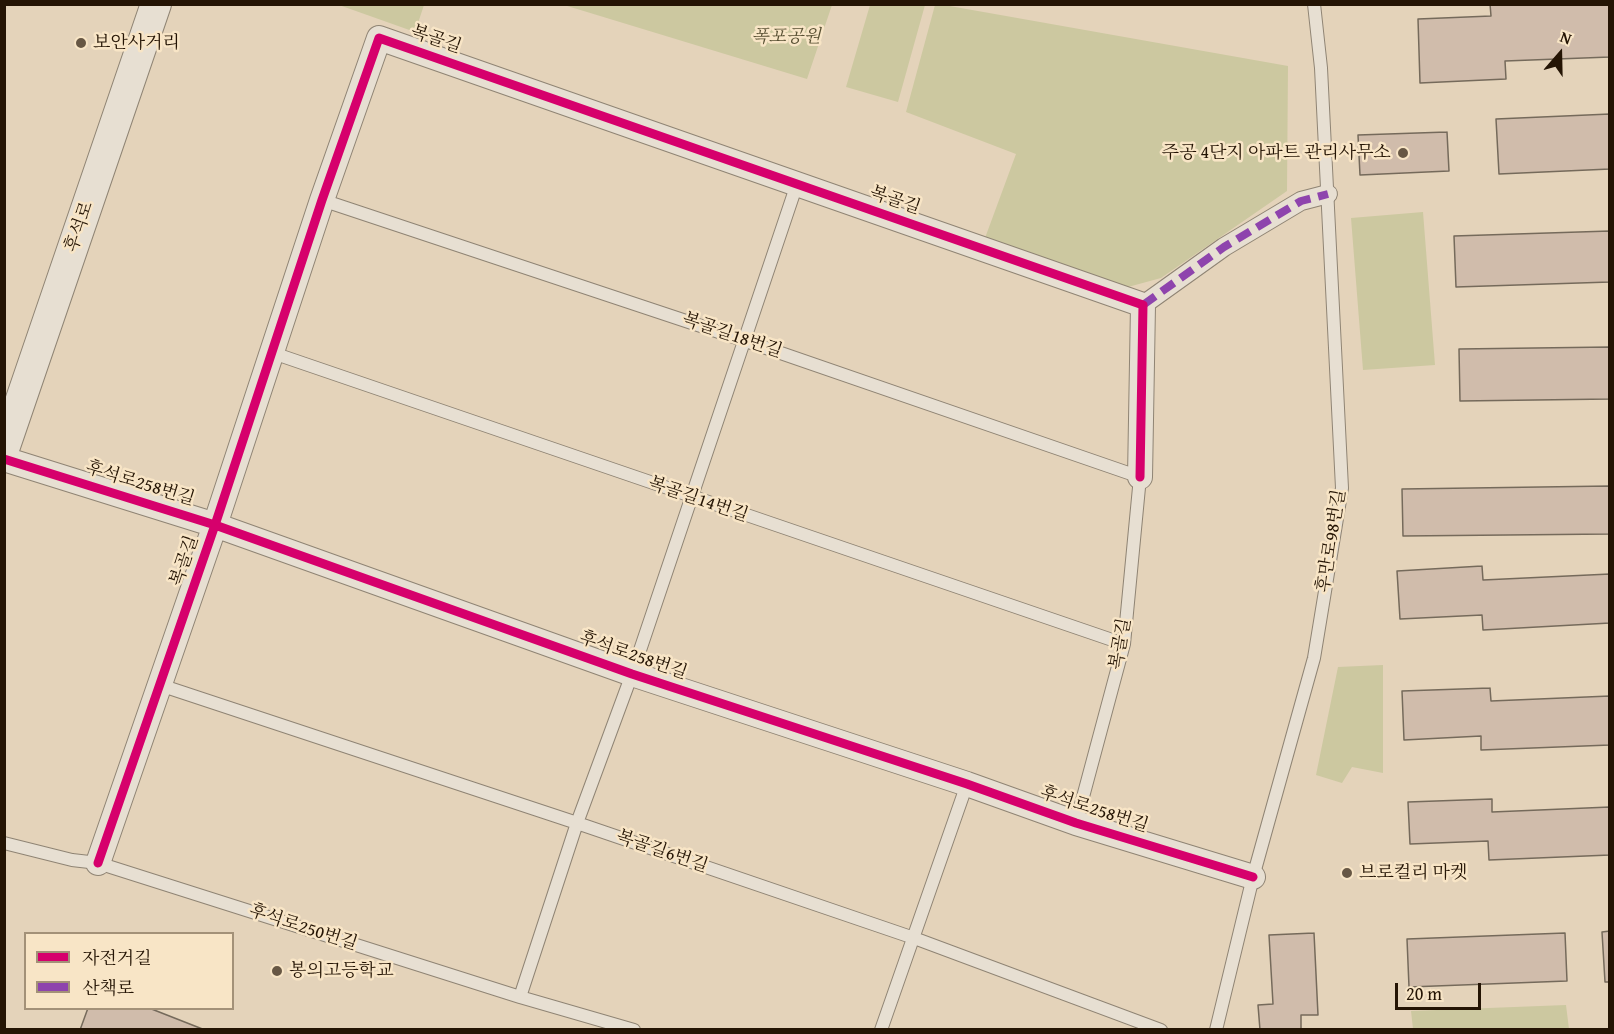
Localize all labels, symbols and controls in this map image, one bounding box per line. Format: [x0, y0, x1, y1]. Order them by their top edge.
street label: 복골길 [408, 21, 464, 59]
north arrow [1530, 24, 1590, 84]
text: N [1557, 24, 1575, 50]
park label: 폭포공원 [751, 26, 821, 48]
place label: 보안사거리 [93, 32, 180, 54]
marker: 보안사거리 [74, 36, 88, 50]
place label: 주공 4단지 아파트 관리사무소 [1162, 142, 1391, 164]
marker: 주공 4단지 아파트 관리사무소 [1396, 146, 1410, 160]
street label: 복골길 [867, 182, 923, 220]
street label: 후석로 [61, 199, 99, 255]
street label: 복골길18번길 [679, 309, 785, 363]
street label: 후석로258번길 [83, 457, 197, 511]
street label: 복골길14번길 [645, 473, 751, 527]
street label: 후만로98번길 [1313, 488, 1351, 594]
street label: 복골길 [166, 533, 204, 589]
street label: 복골길 [1106, 616, 1136, 672]
street label: 후석로258번길 [576, 627, 690, 685]
street label: 후석로258번길 [1037, 782, 1151, 838]
street label: 복골길6번길 [613, 826, 711, 878]
place label: 브로컬리 마켓 [1359, 862, 1467, 884]
marker: 브로컬리 마켓 [1340, 866, 1354, 880]
street label: 후석로250번길 [246, 900, 360, 956]
legend [24, 932, 234, 1010]
text: 자전거길 [82, 944, 152, 971]
place label: 봉의고등학교 [289, 960, 393, 982]
marker: 봉의고등학교 [270, 964, 284, 978]
scale bar [1398, 971, 1484, 1009]
text: 산책로 [82, 974, 134, 1001]
text: 20 m [1406, 980, 1442, 1007]

